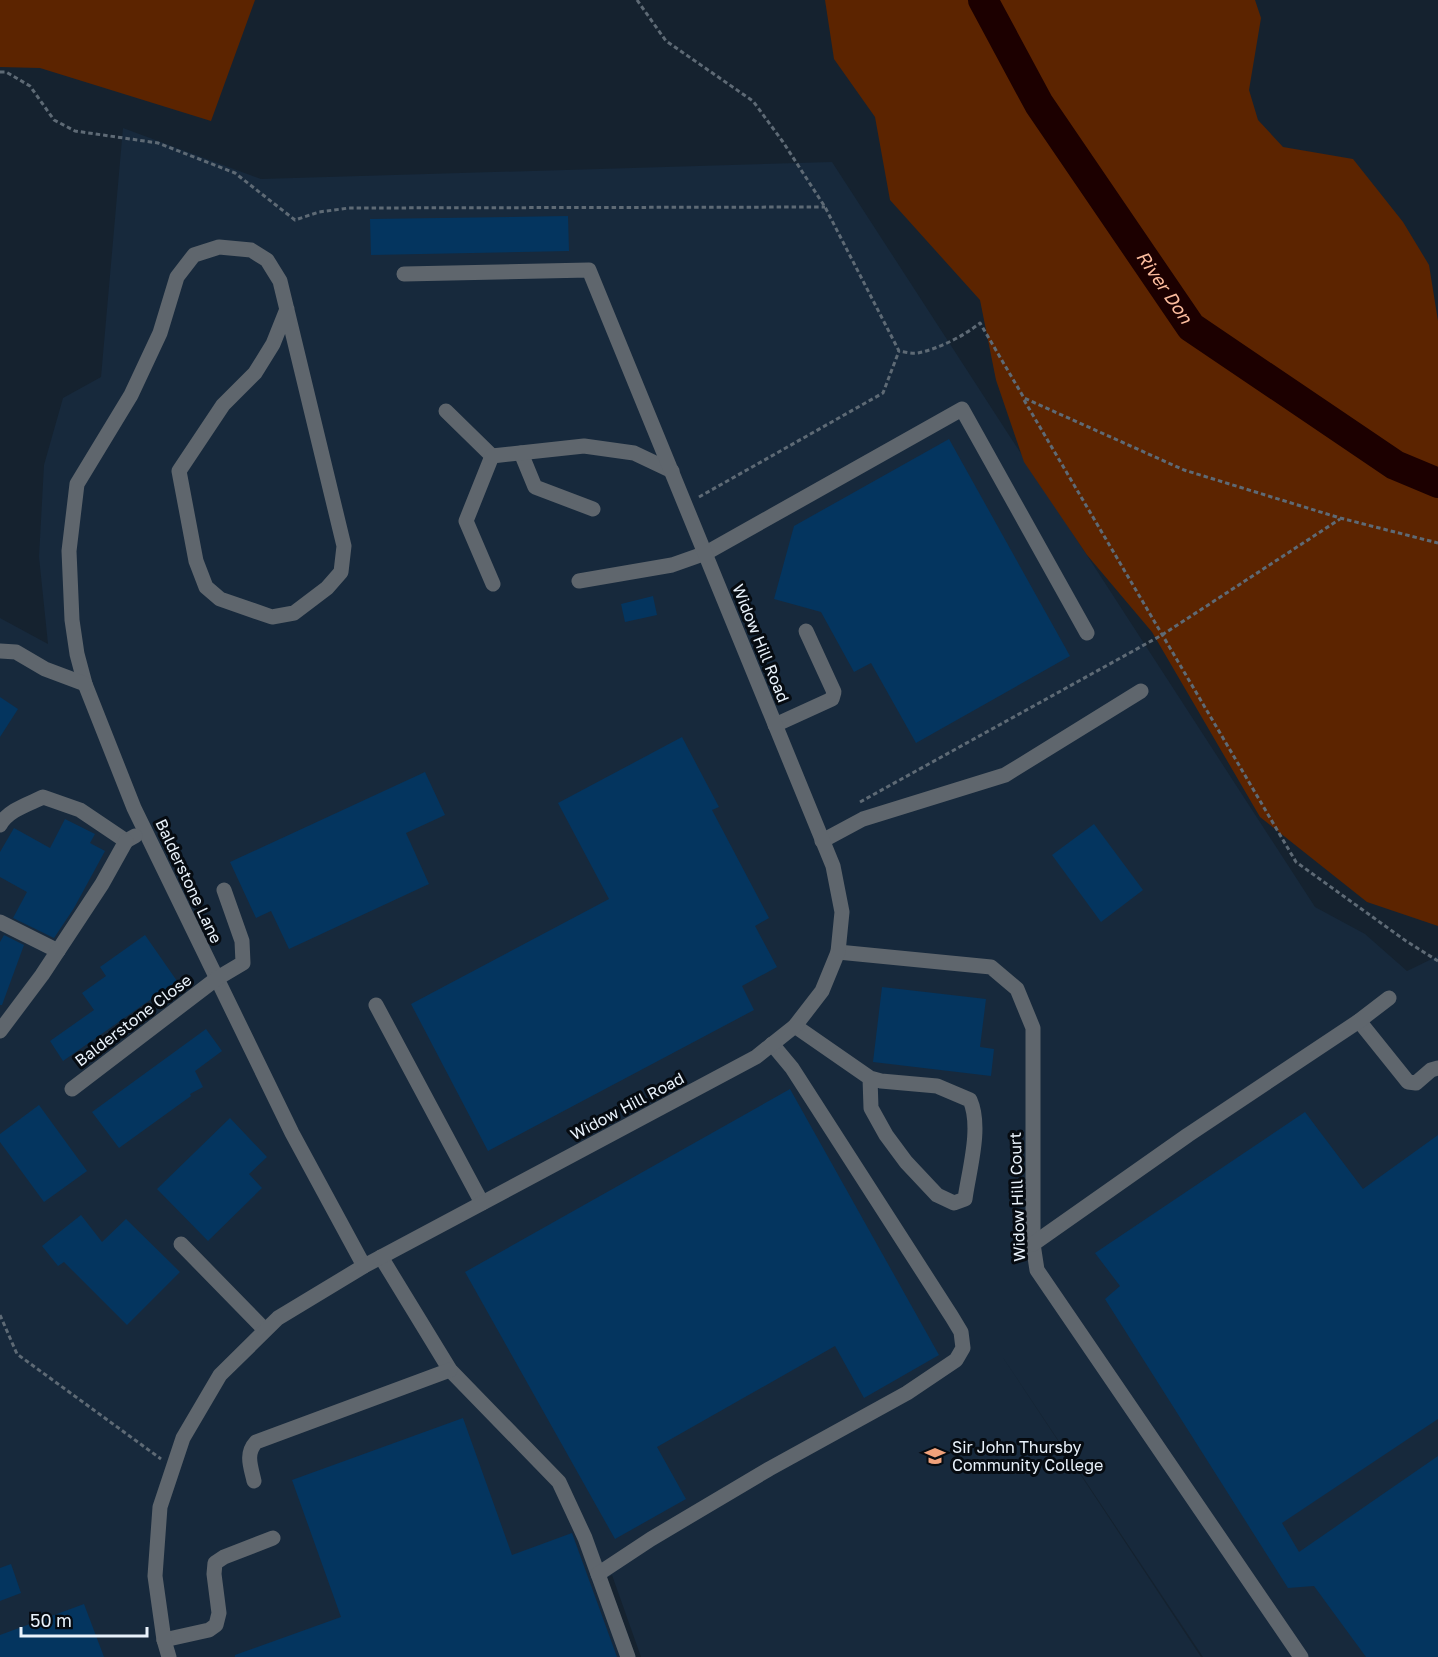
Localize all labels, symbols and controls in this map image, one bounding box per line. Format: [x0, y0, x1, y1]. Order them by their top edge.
water label: River Don [1132, 246, 1198, 328]
street label: Widow Hill Road [728, 581, 794, 705]
street label: Balderstone Lane [151, 816, 227, 946]
street label: Balderstone Close [71, 970, 195, 1070]
street label: Widow Hill Road [567, 1068, 687, 1144]
street label: Widow Hill Court [1005, 1132, 1029, 1262]
place label: Sir John Thursby Community College [952, 1437, 1103, 1475]
school or university icon: Sir John Thursby Community College [923, 1444, 947, 1468]
scale bar [21, 1600, 147, 1638]
text: 50 m [30, 1609, 72, 1631]

